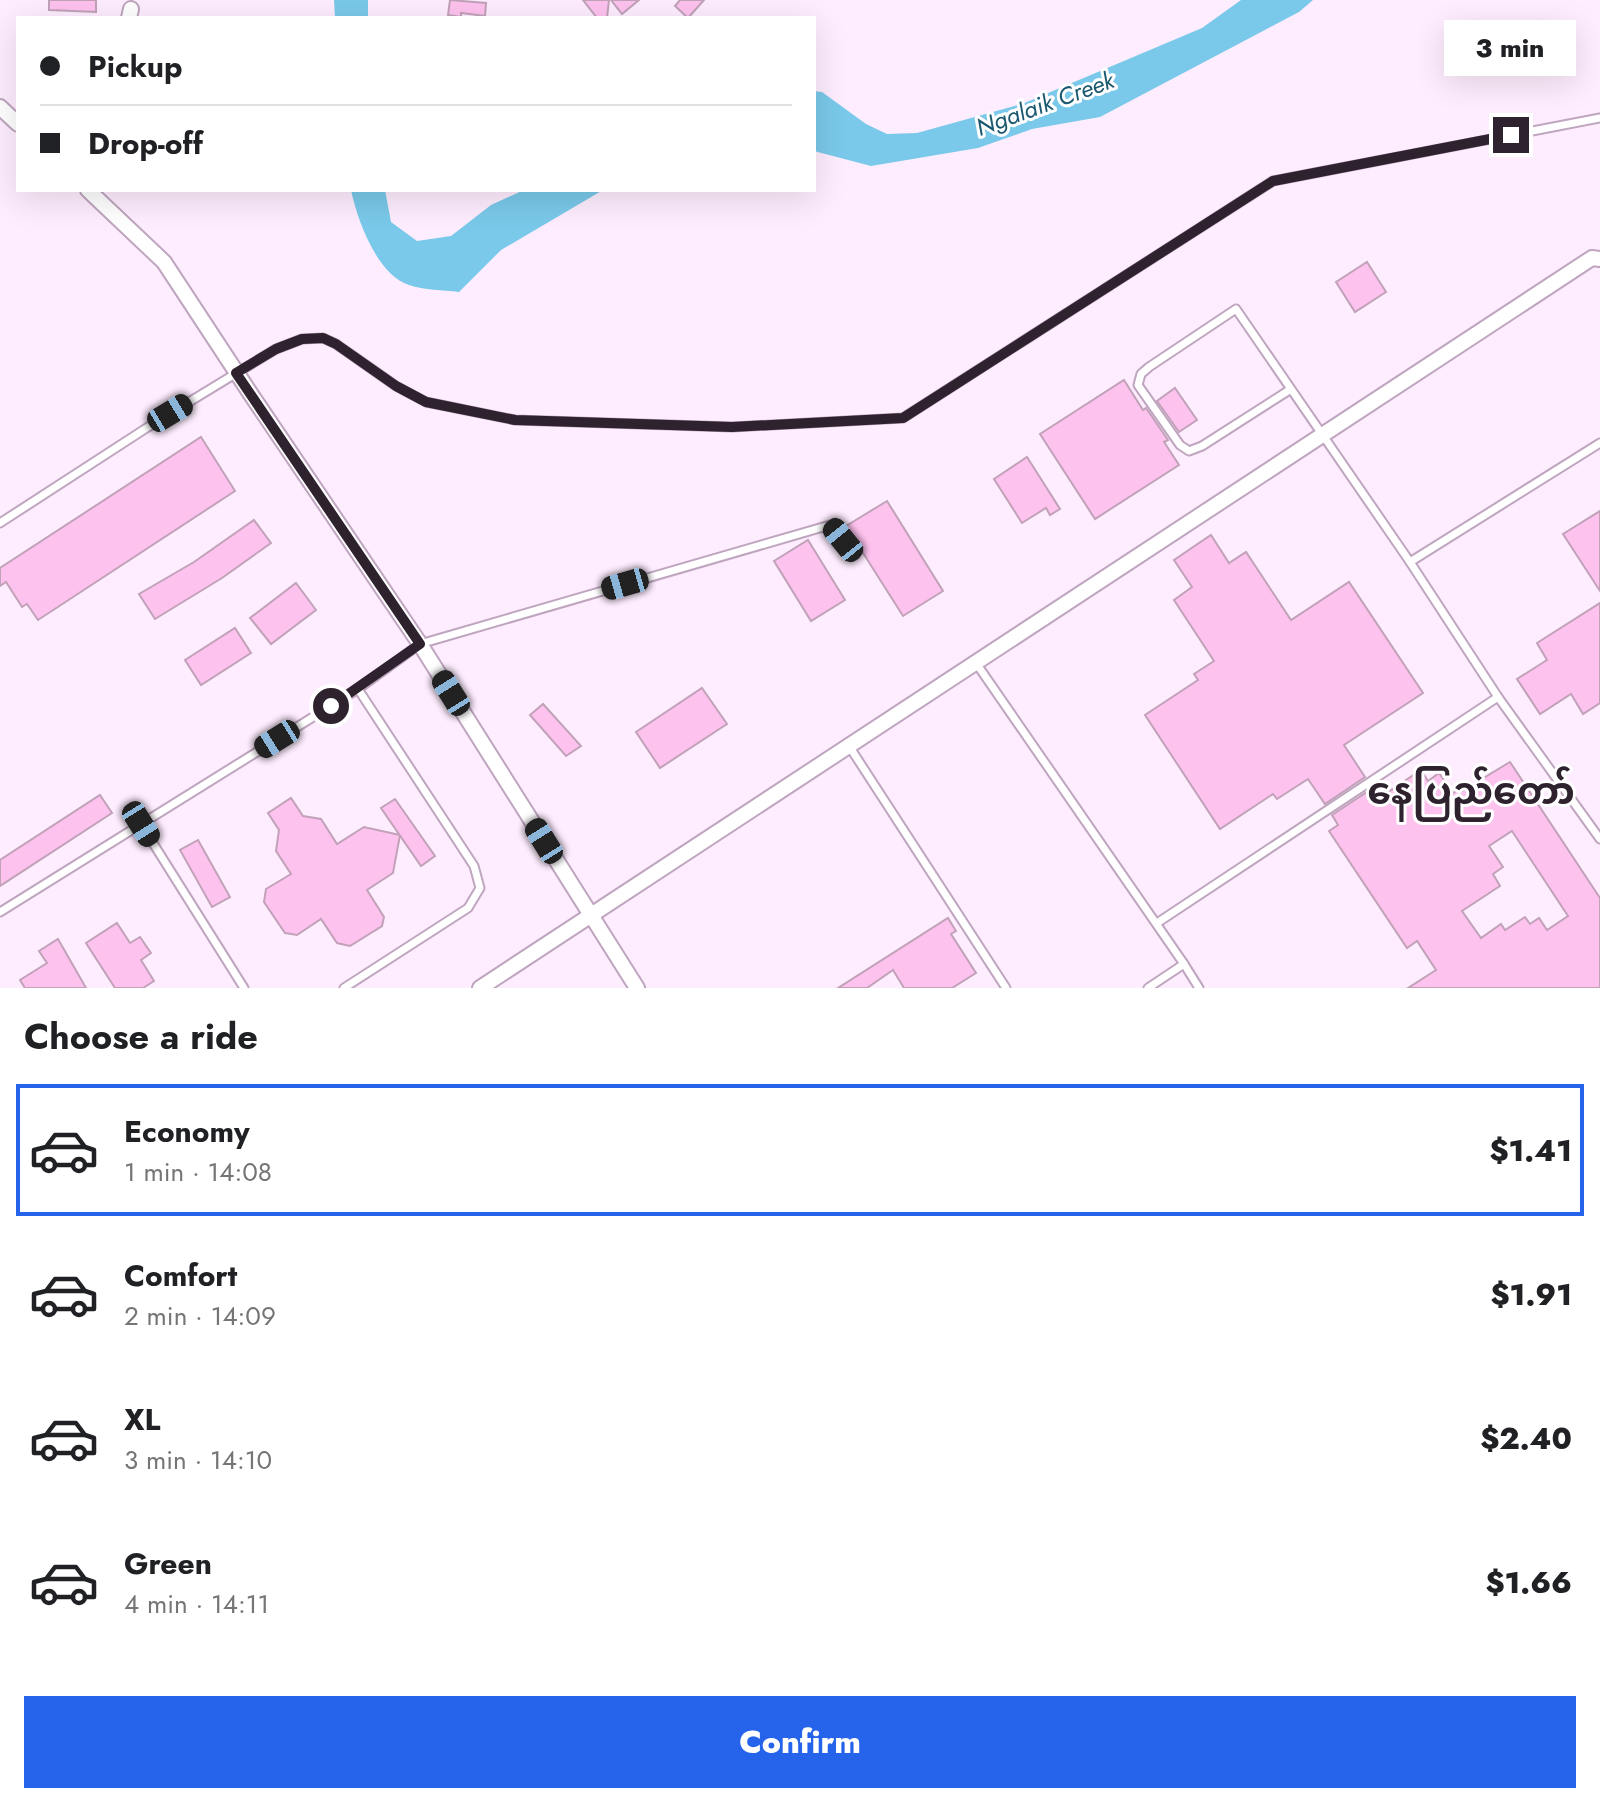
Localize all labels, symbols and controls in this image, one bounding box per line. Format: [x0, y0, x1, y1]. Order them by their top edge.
callout: 3 min [1445, 19, 1577, 75]
text: 3 min [1476, 29, 1544, 67]
text: Pickup [88, 45, 183, 88]
water label: Ngalaik Creek [971, 62, 1120, 145]
route end [1493, 117, 1529, 153]
text: Drop-off [88, 122, 203, 165]
car [143, 390, 197, 436]
car [819, 514, 867, 566]
car [599, 566, 651, 602]
car [428, 666, 474, 720]
route start [313, 688, 349, 724]
car [250, 716, 304, 762]
district label: နေပြည်တော် [1367, 763, 1575, 822]
car [118, 797, 164, 851]
car [521, 814, 567, 868]
text: Choose a ride [24, 1010, 258, 1062]
text: Economy [124, 1110, 250, 1153]
icon: car [28, 1114, 100, 1186]
text: $1.41 [1490, 1129, 1572, 1172]
text: 1 min · 14:08 [124, 1153, 272, 1191]
text: Comfort [124, 1254, 237, 1297]
icon: car [28, 1258, 100, 1330]
text: $1.91 [1491, 1273, 1572, 1316]
text: 2 min · 14:09 [124, 1297, 276, 1335]
text: XL [124, 1398, 160, 1441]
icon: car [28, 1402, 100, 1474]
text: $2.40 [1480, 1417, 1572, 1460]
text: 3 min · 14:10 [124, 1441, 272, 1479]
text: Green [124, 1542, 212, 1585]
icon: car [28, 1546, 100, 1618]
text: $1.66 [1485, 1561, 1572, 1604]
text: 4 min · 14:11 [124, 1585, 269, 1623]
button: Confirm [24, 1696, 1576, 1788]

